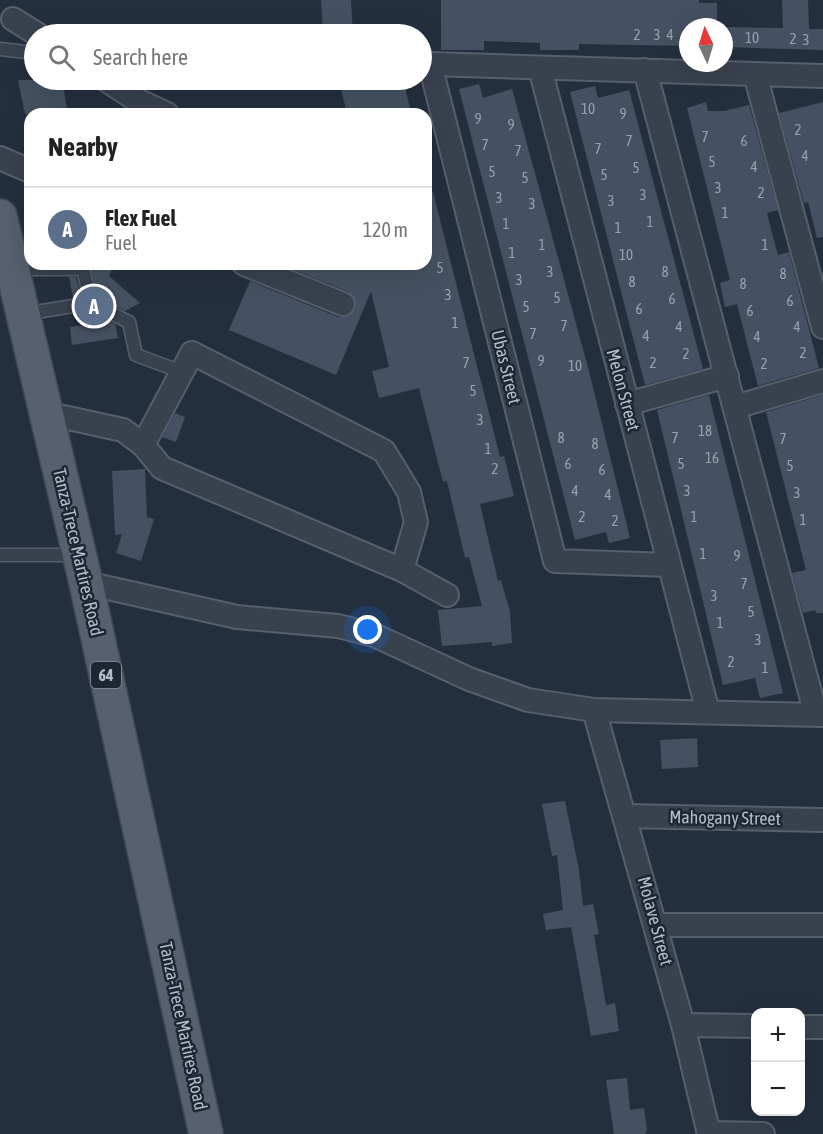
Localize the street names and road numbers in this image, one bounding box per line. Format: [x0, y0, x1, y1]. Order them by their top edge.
street label: Ubas Street [487, 328, 526, 406]
street label: Melon Street [602, 347, 644, 433]
street label: Tanza-Trece Martires Road [49, 466, 108, 638]
road number: 64 [91, 662, 121, 688]
street label: Mahogany Street [669, 806, 781, 829]
street label: Molave Street [634, 874, 677, 968]
street label: Tanza-Trece Martires Road [155, 940, 212, 1112]

